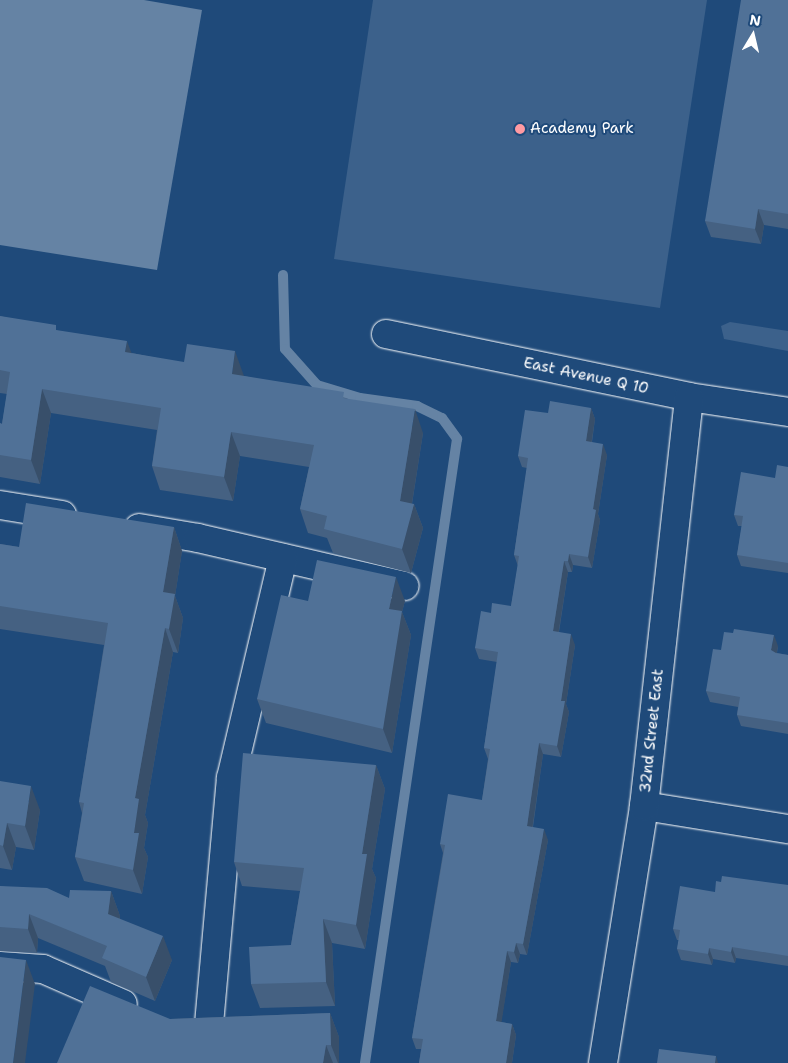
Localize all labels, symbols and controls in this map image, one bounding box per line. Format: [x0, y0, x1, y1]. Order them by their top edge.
north arrow [728, 10, 778, 60]
text: N [748, 10, 762, 30]
place label: Academy Park [530, 120, 634, 138]
marker: Academy Park [514, 123, 526, 135]
street label: East Avenue Q 10 [522, 354, 650, 398]
street label: 32nd Street East [637, 668, 667, 794]

